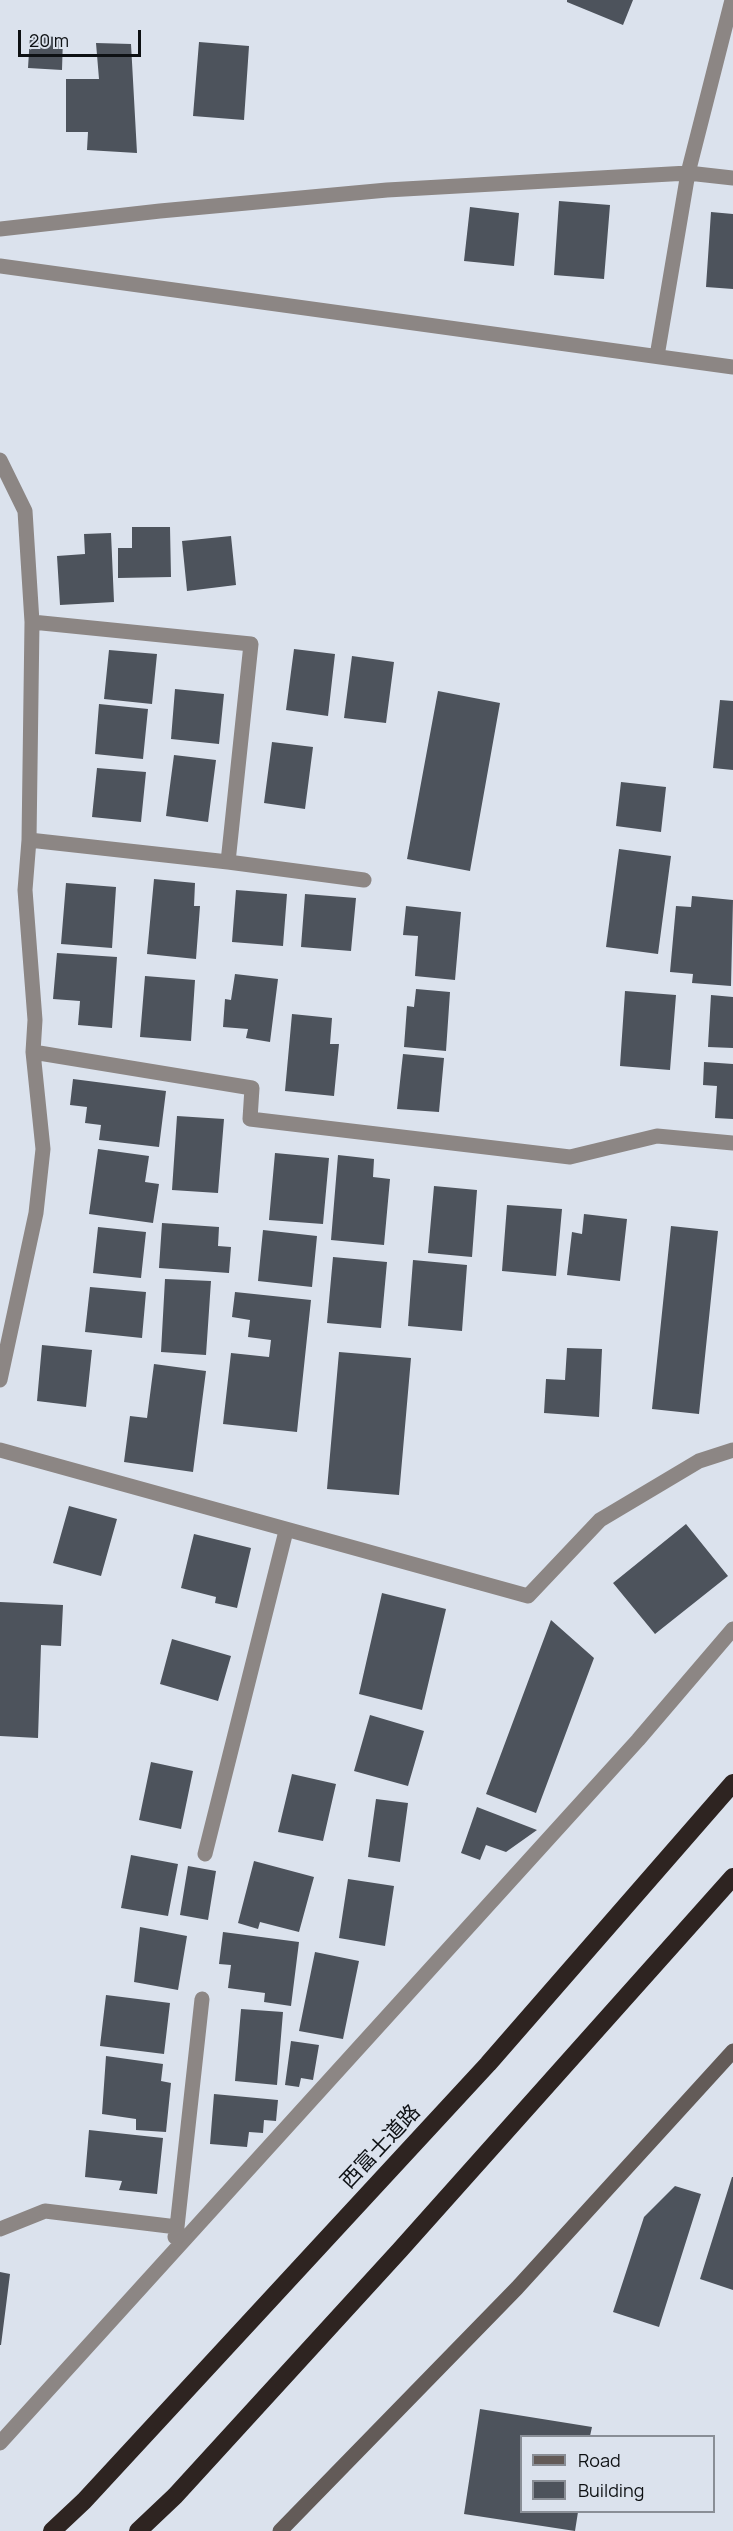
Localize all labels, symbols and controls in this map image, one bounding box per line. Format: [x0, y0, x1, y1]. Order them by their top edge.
scale bar [21, 18, 144, 56]
text: 20 m [29, 28, 69, 52]
street label: 西富士道路 [336, 2100, 426, 2194]
legend [520, 2435, 715, 2513]
text: Road [578, 2448, 621, 2472]
text: Building [578, 2478, 644, 2502]

